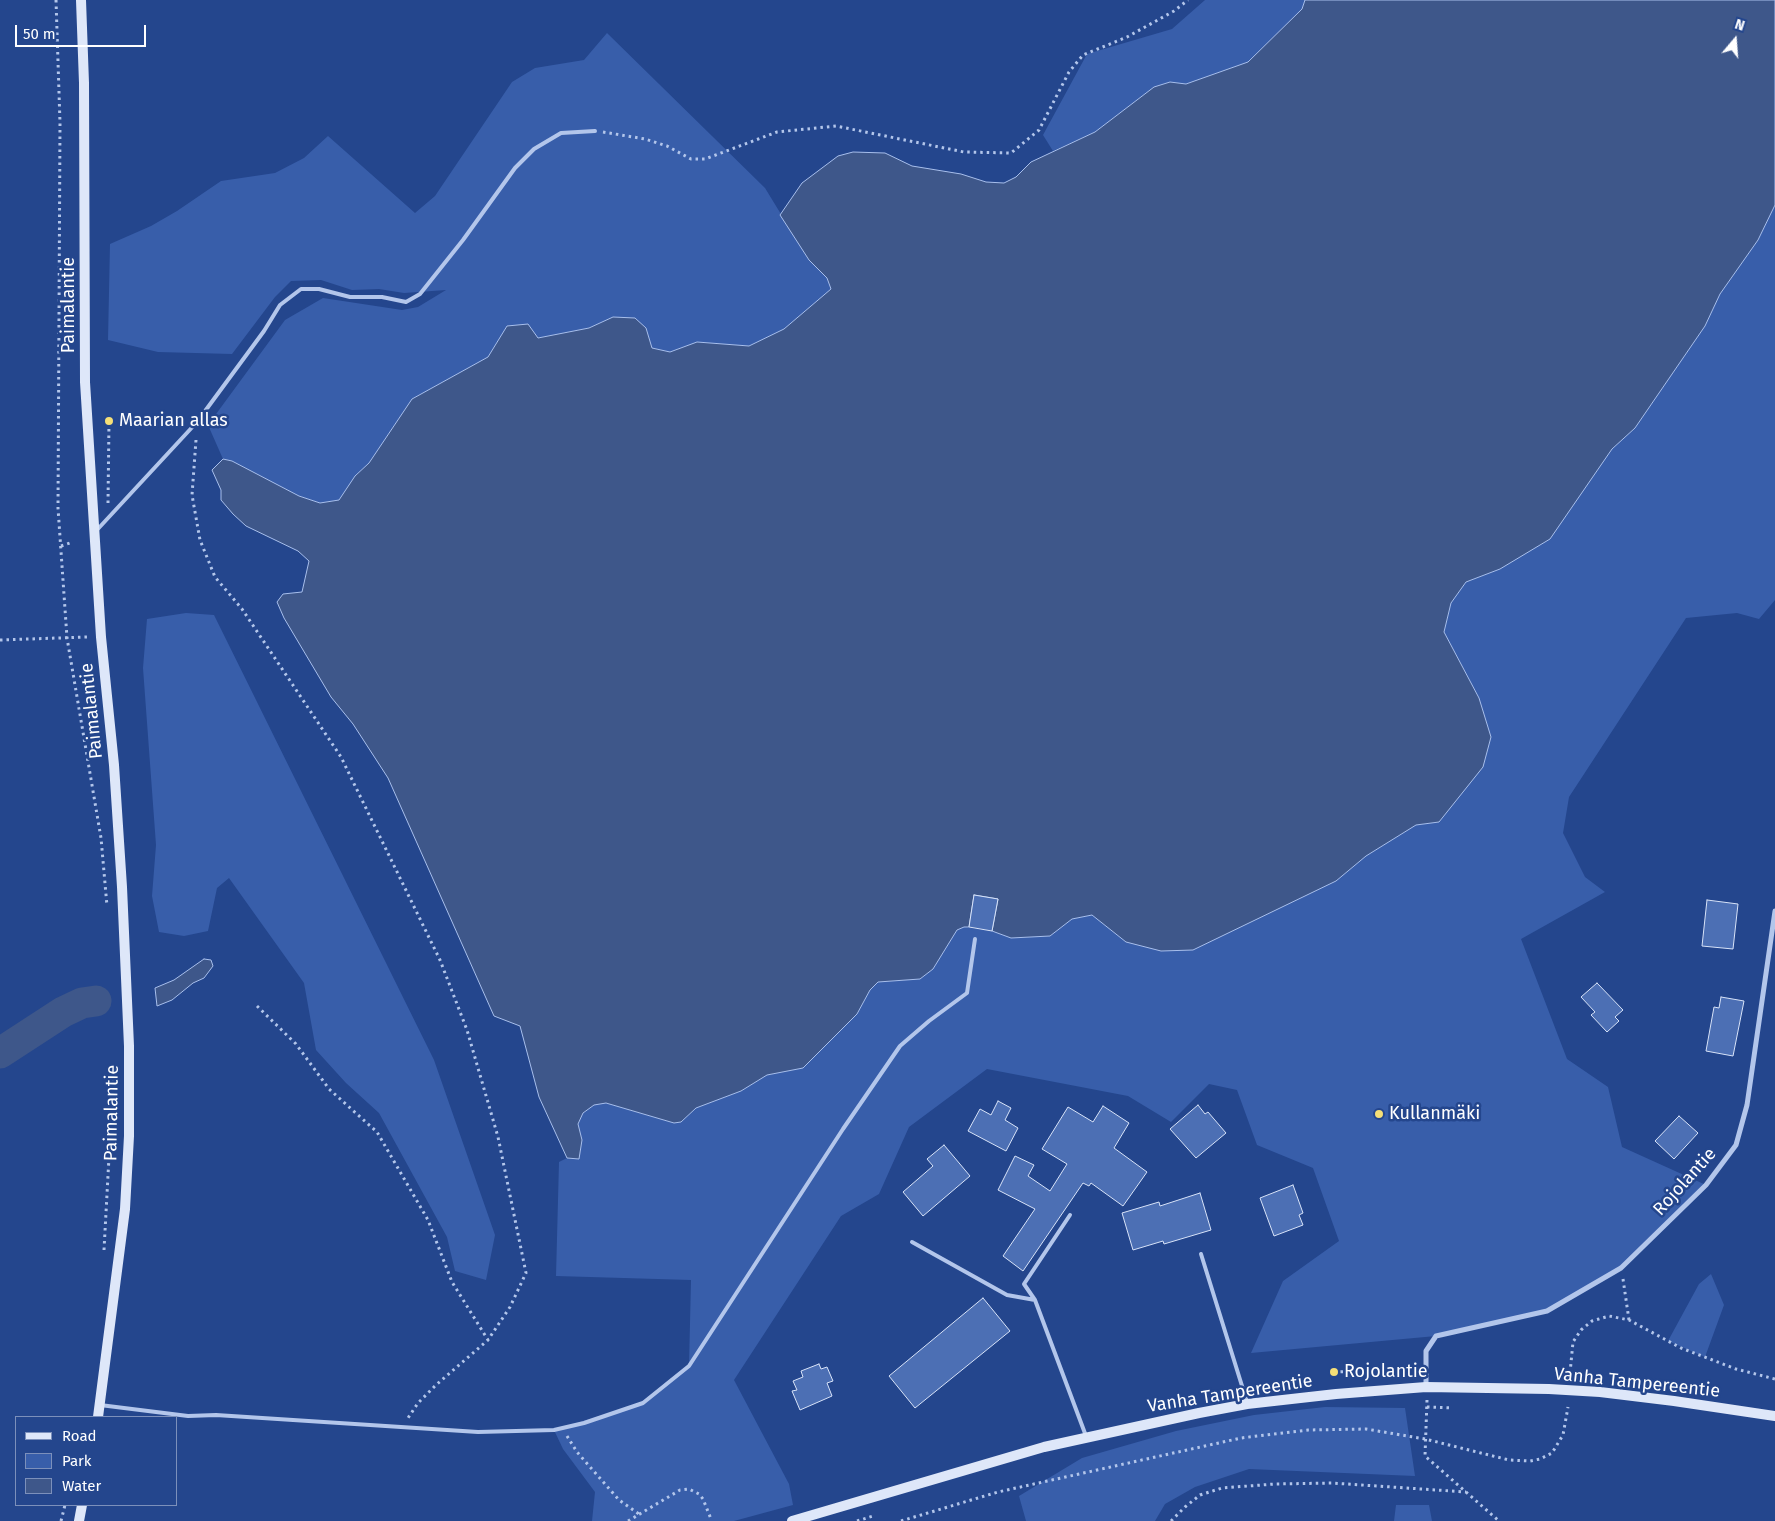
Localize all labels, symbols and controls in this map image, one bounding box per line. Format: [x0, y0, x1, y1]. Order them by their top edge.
scale bar [18, 15, 149, 47]
north arrow [1710, 15, 1760, 65]
text: N [1733, 16, 1747, 35]
text: 50 m [23, 25, 56, 43]
street label: Paimalantie [58, 257, 80, 353]
place label: Maarian allas [119, 410, 228, 432]
marker: Maarian allas [103, 415, 115, 427]
street label: Paimalantie [76, 662, 108, 760]
street label: Paimalantie [100, 1065, 124, 1161]
place label: Kullanmäki [1389, 1103, 1480, 1125]
marker: Kullanmäki [1373, 1108, 1385, 1120]
street label: Rojolantie [1649, 1144, 1721, 1220]
place label: Rojolantie [1344, 1361, 1428, 1383]
street label: Vanha Tampereentie [1553, 1364, 1721, 1402]
marker: Rojolantie [1328, 1366, 1340, 1378]
street label: Vanha Tampereentie [1146, 1370, 1314, 1418]
legend [15, 1416, 178, 1506]
text: Road [62, 1427, 97, 1445]
text: Park [62, 1452, 92, 1470]
text: Water [62, 1477, 101, 1495]

